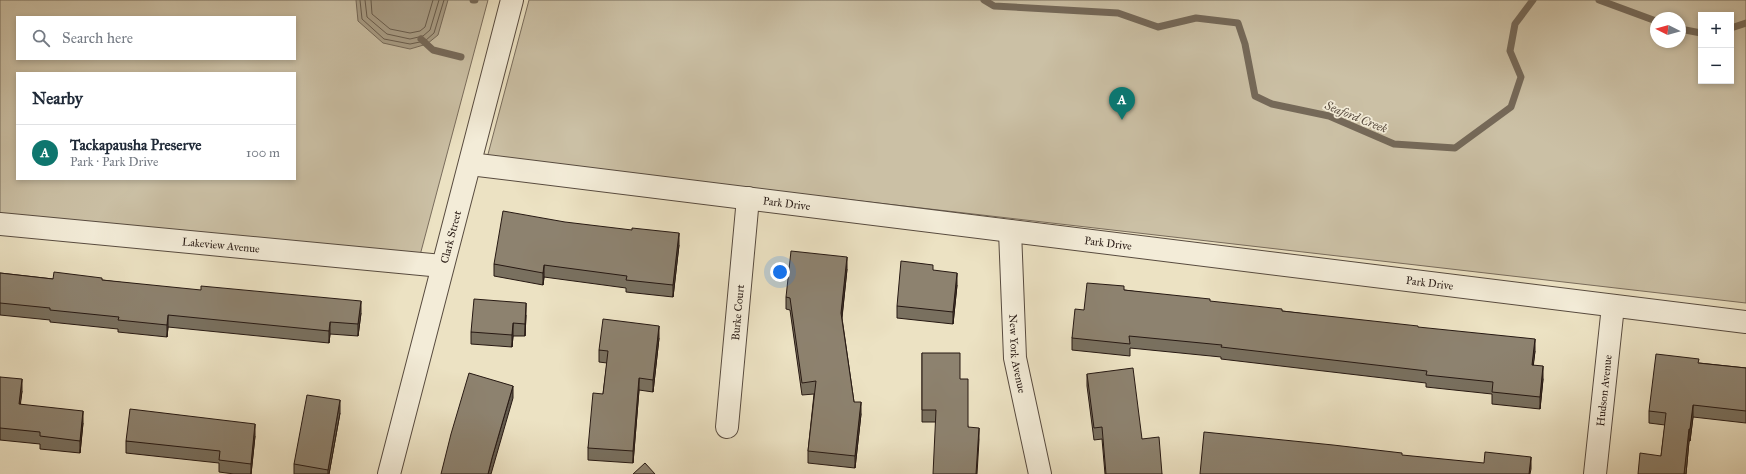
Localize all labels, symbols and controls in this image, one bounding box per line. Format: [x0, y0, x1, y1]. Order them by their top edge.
north arrow [1650, 12, 1686, 48]
map controls [1698, 12, 1734, 84]
button: + [1698, 12, 1734, 48]
search box [16, 16, 296, 60]
icon: search [30, 27, 52, 49]
text: Search here [62, 29, 133, 47]
button: − [1698, 48, 1734, 84]
pin: A [1109, 87, 1135, 120]
text: Nearby [32, 88, 83, 109]
water label: Seaford Creek [1322, 98, 1390, 136]
text: Tackapausha Preserve [70, 136, 202, 154]
text: A [41, 145, 49, 161]
text: 100 m [246, 145, 280, 161]
text: Park · Park Drive [70, 154, 158, 170]
street label: Park Drive [762, 194, 811, 213]
street label: Clark Street [438, 209, 464, 265]
street label: Park Drive [1084, 234, 1133, 253]
street label: Lakeview Avenue [182, 235, 261, 256]
your location [770, 262, 790, 282]
street label: Park Drive [1405, 274, 1455, 293]
street label: Burke Court [729, 284, 747, 341]
street label: New York Avenue [1006, 314, 1028, 395]
street label: Hudson Avenue [1594, 354, 1615, 427]

